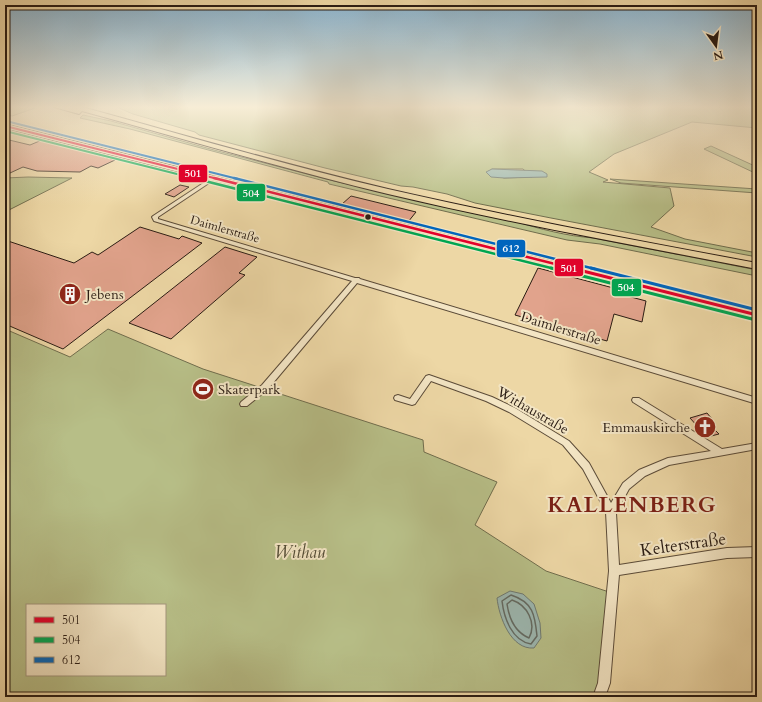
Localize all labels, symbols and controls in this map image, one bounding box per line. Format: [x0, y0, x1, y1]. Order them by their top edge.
north arrow [696, 26, 736, 66]
text: N [711, 47, 725, 64]
line badge: 501 [178, 164, 208, 183]
text: 501 [185, 166, 201, 181]
line badge: 504 [236, 183, 266, 202]
text: 504 [243, 186, 260, 201]
street label: Daimlerstraße [189, 211, 261, 247]
unlabelled marker [363, 212, 373, 222]
line badge: 612 [496, 239, 526, 258]
text: 612 [503, 241, 520, 256]
line badge: 501 [554, 258, 584, 277]
text: 501 [561, 261, 577, 276]
line badge: 504 [611, 278, 642, 297]
text: 504 [618, 280, 635, 295]
building icon: Jebens [57, 281, 83, 307]
place label: Jebens [84, 285, 124, 304]
street label: Daimlerstraße [518, 307, 603, 350]
sports icon: Skaterpark [190, 376, 216, 402]
place label: Skaterpark [218, 380, 281, 399]
street label: Withaustraße [492, 382, 572, 439]
church icon: Emmauskirche [692, 414, 718, 440]
place label: Emmauskirche [602, 418, 690, 437]
district label: KALLENBERG [547, 490, 717, 520]
street label: Kelterstraße [639, 527, 727, 562]
park label: Withau [274, 541, 326, 564]
legend [26, 604, 166, 676]
text: 501 [62, 612, 80, 628]
text: 504 [62, 632, 80, 648]
text: 612 [62, 652, 80, 668]

